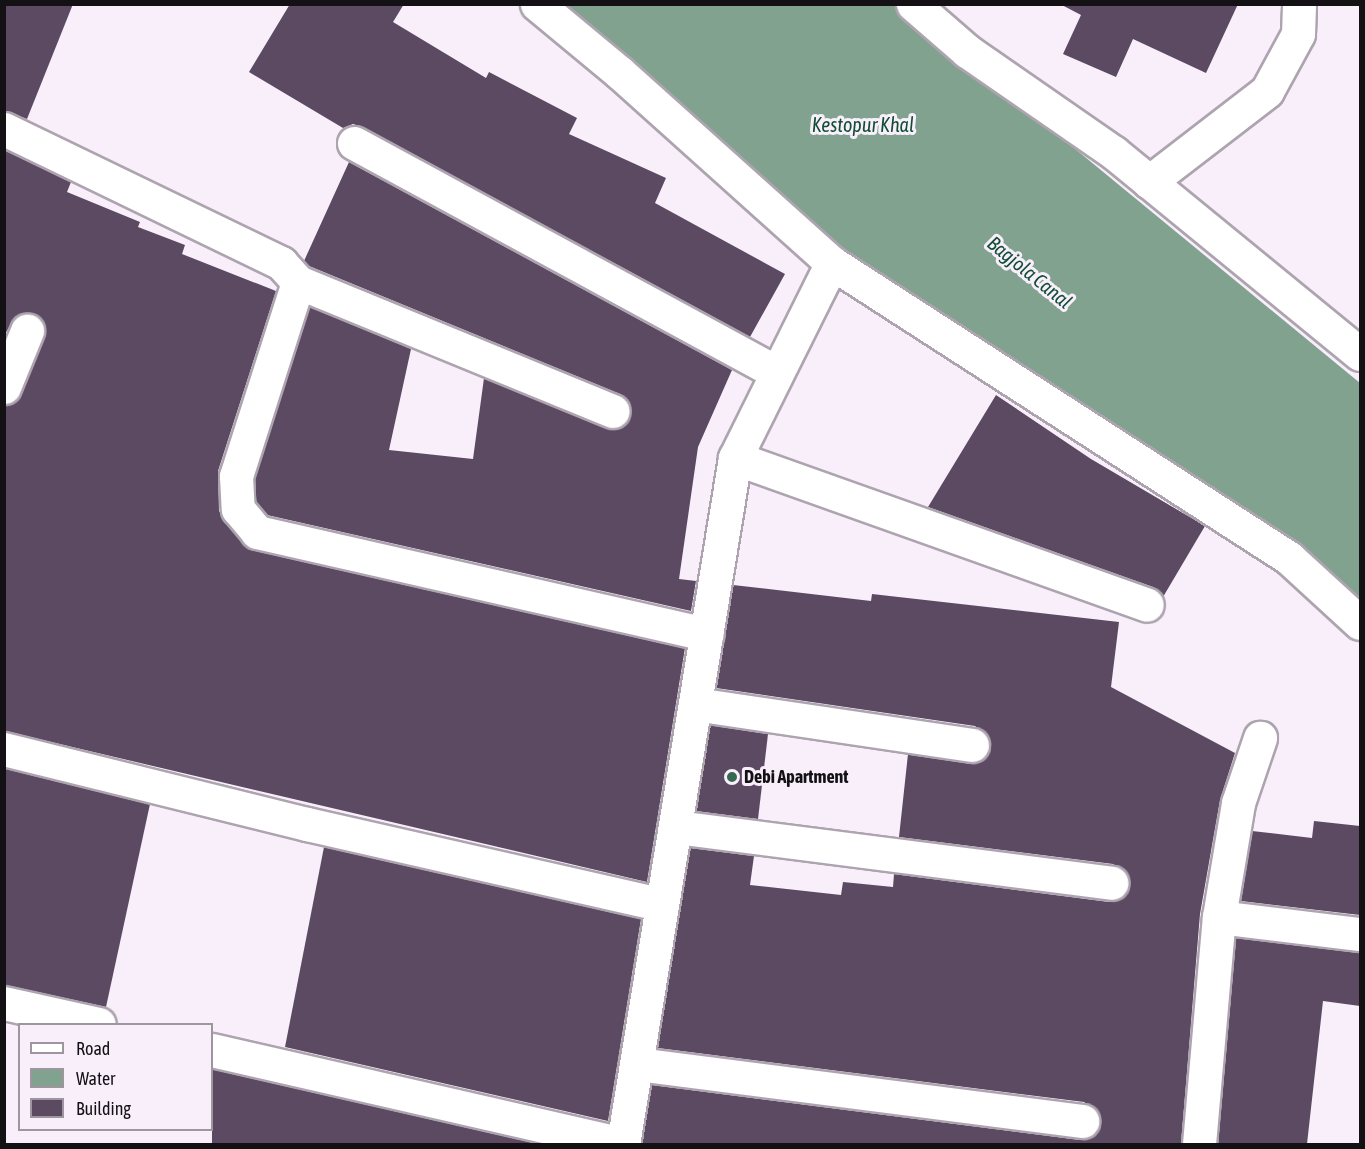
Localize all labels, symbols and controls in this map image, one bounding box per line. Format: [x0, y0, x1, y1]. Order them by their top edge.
water label: Kestopur Khal [812, 112, 914, 136]
water label: Bagjola Canal [983, 231, 1077, 313]
place label: Debi Apartment [744, 766, 848, 788]
marker: Debi Apartment [725, 770, 739, 784]
legend [18, 1023, 213, 1131]
text: Road [76, 1038, 110, 1059]
text: Water [76, 1068, 115, 1089]
text: Building [76, 1098, 131, 1119]

